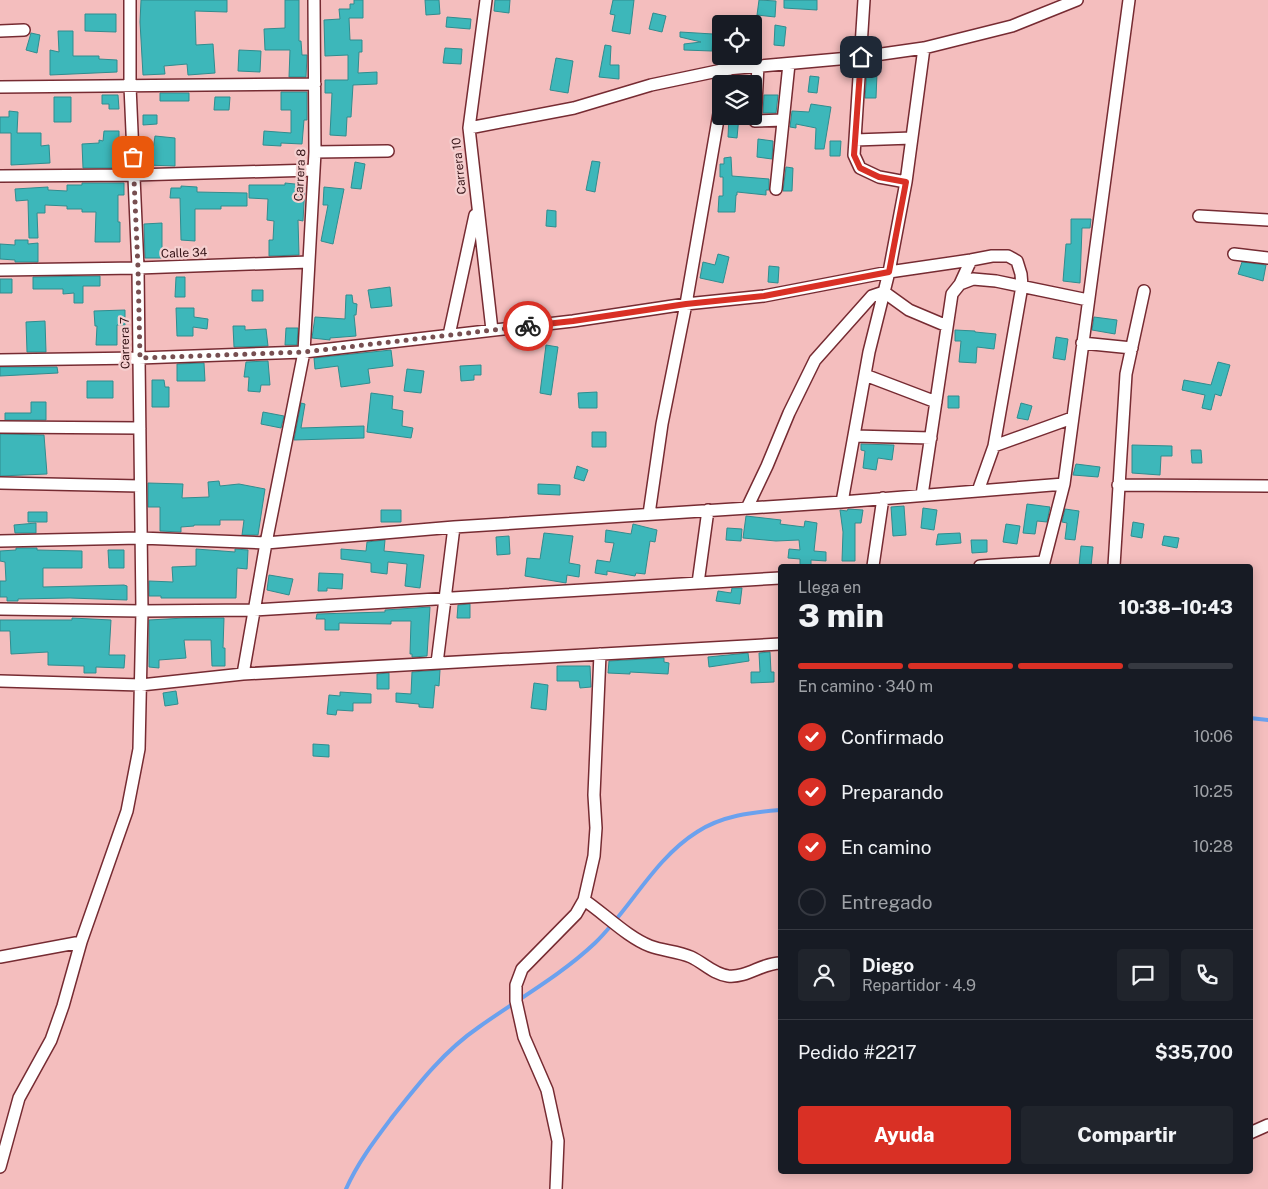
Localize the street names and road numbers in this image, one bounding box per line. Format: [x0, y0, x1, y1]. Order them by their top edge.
street label: Carrera 10 [449, 137, 469, 195]
street label: Carrera 8 [292, 148, 308, 202]
street label: Calle 34 [161, 245, 208, 261]
street label: Carrera 7 [118, 317, 132, 369]

